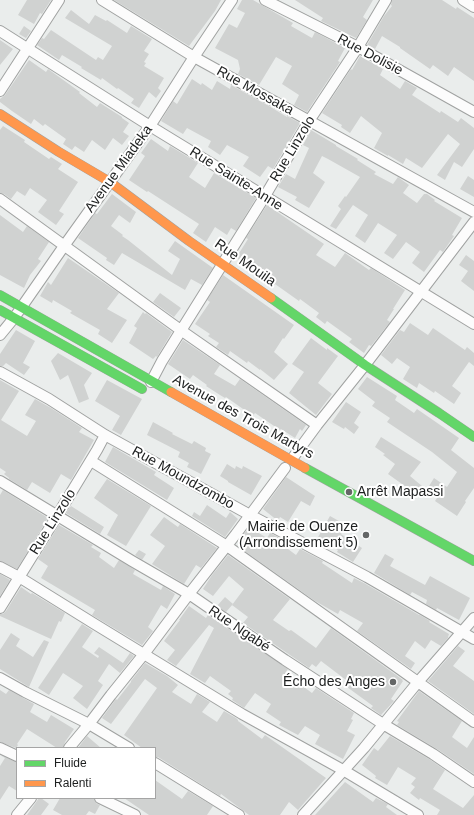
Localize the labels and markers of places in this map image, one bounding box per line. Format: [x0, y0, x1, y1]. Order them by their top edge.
place label: Arrêt Mapassi [357, 484, 443, 500]
marker: Arrêt Mapassi [344, 487, 354, 497]
place label: Mairie de Ouenze (Arrondissement 5) [239, 519, 358, 552]
marker: Mairie de Ouenze (Arrondissement 5) [361, 530, 371, 540]
place label: Écho des Anges [283, 674, 385, 690]
marker: Écho des Anges [388, 677, 398, 687]

